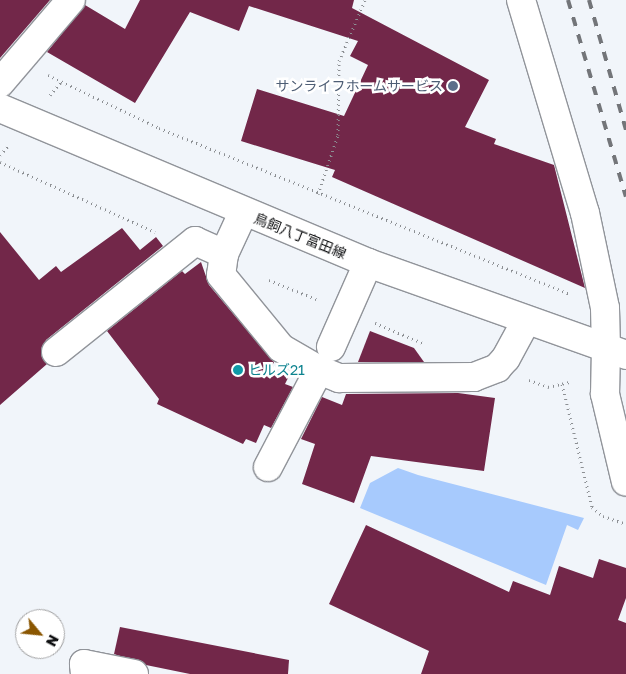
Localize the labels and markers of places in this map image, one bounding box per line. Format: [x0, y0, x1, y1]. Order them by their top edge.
place label: サンライフホームサービス [275, 78, 443, 94]
marker: サンライフホームサービス [447, 80, 459, 92]
place label: ヒルズ21 [248, 362, 305, 378]
marker: ヒルズ21 [232, 364, 244, 376]

